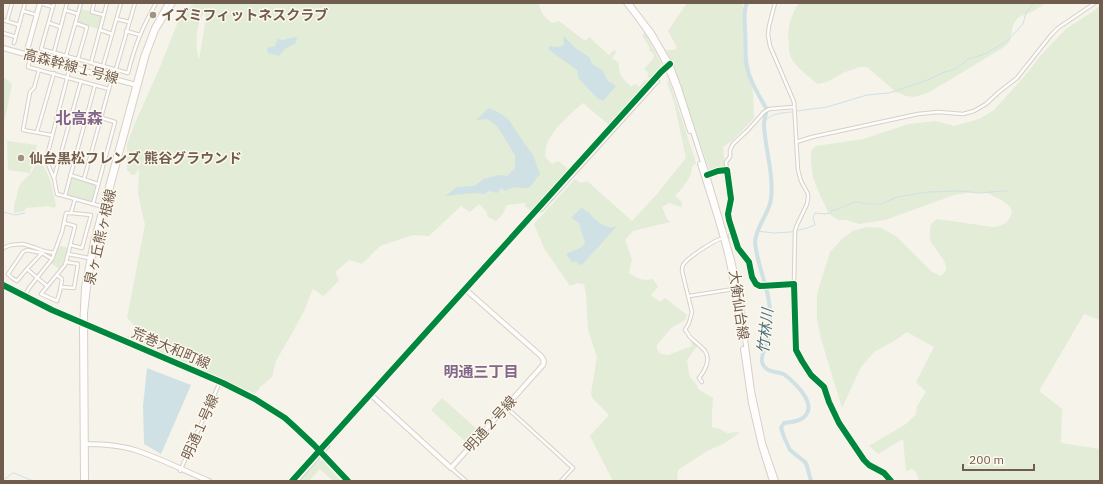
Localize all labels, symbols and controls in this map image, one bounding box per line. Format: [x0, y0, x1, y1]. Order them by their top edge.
place label: イズミフィットネスクラブ [161, 6, 328, 24]
marker: イズミフィットネスクラブ [148, 10, 158, 20]
street label: 高森幹線１号線 [21, 45, 121, 87]
district label: 北高森 [55, 108, 103, 128]
place label: 仙台黒松フレンズ 熊谷グラウンド [29, 149, 242, 167]
marker: 仙台黒松フレンズ 熊谷グラウンド [16, 153, 26, 163]
street label: 泉ヶ丘熊ヶ根線 [80, 187, 120, 287]
street label: 大衡仙台線 [725, 269, 753, 341]
water label: 竹林川 [753, 306, 777, 354]
street label: 荒巻大和町線 [129, 323, 213, 373]
district label: 明通三丁目 [443, 362, 519, 381]
street label: 明通１号線 [178, 391, 222, 463]
street label: 明通２号線 [460, 392, 520, 456]
scale bar [963, 446, 1034, 472]
text: 200 m [969, 452, 1004, 467]

